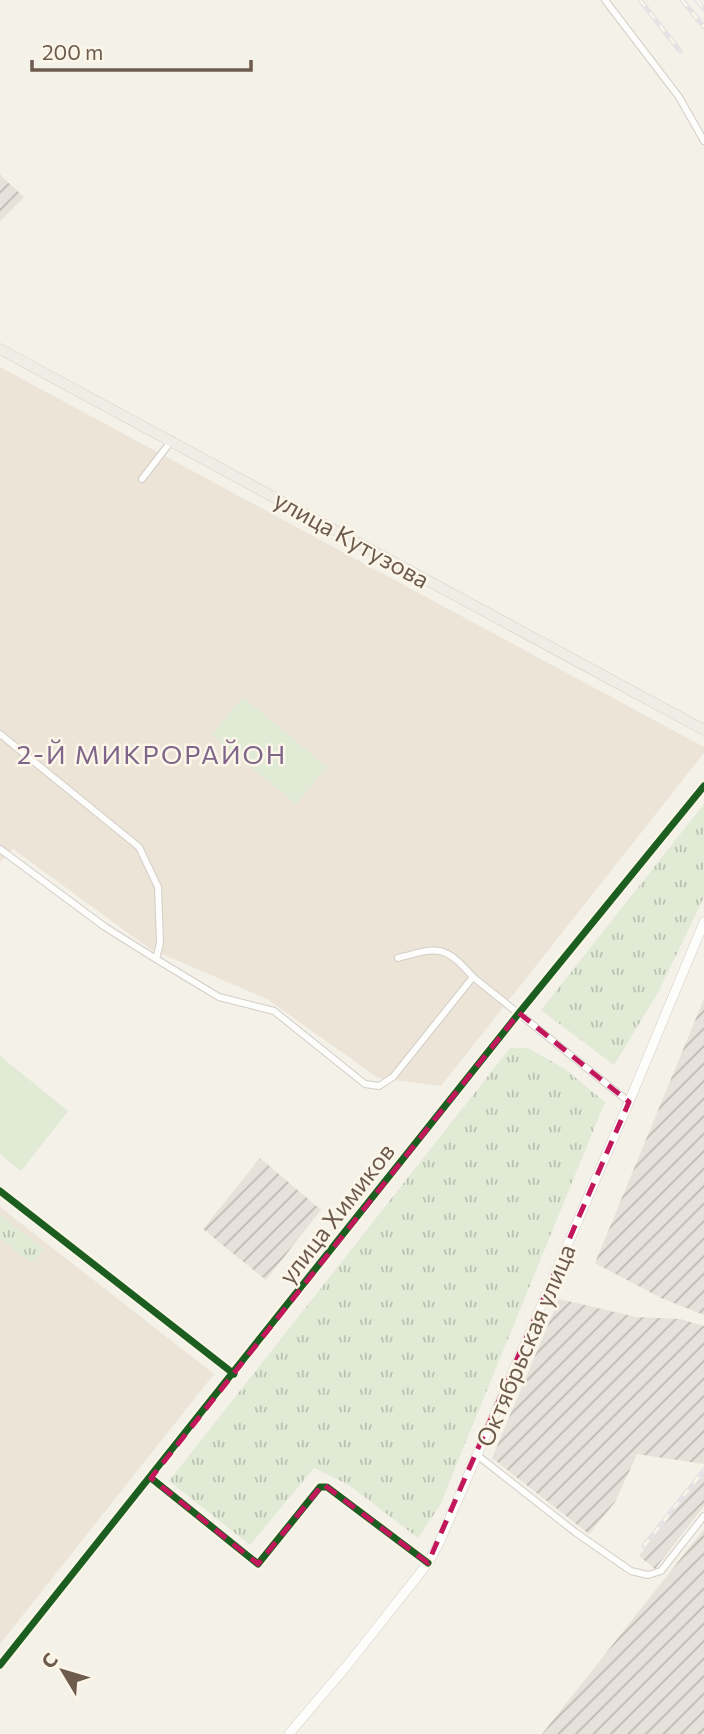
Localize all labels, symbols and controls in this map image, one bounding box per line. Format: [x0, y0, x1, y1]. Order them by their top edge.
scale bar [32, 28, 250, 72]
text: 200 m [42, 39, 103, 64]
street label: улица Кутузова [269, 484, 435, 594]
district label: 2-Й МИКРОРАЙОН [17, 738, 287, 769]
street label: улица Химиков [272, 1137, 400, 1289]
street label: Октябрьская улица [469, 1239, 581, 1451]
north arrow [28, 1636, 98, 1706]
text: С [36, 1648, 62, 1672]

